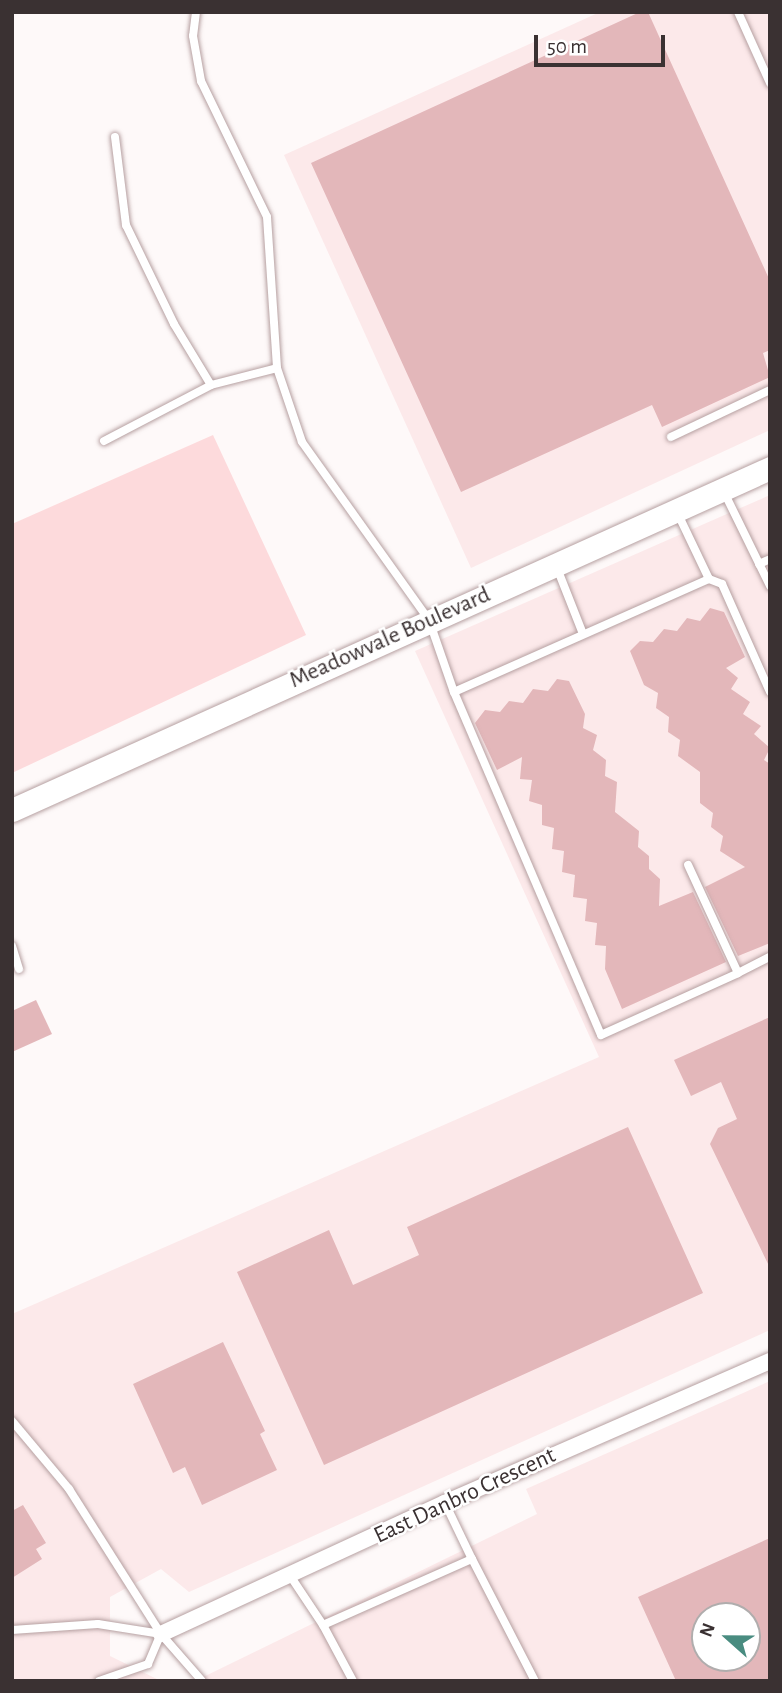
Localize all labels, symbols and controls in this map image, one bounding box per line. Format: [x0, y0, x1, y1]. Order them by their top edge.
scale bar [537, 21, 668, 65]
text: 50 m [547, 36, 587, 57]
street label: Meadowvale Boulevard [285, 581, 495, 695]
street label: East Danbro Crescent [370, 1441, 560, 1551]
north arrow [691, 1602, 761, 1672]
text: N [697, 1620, 719, 1640]

